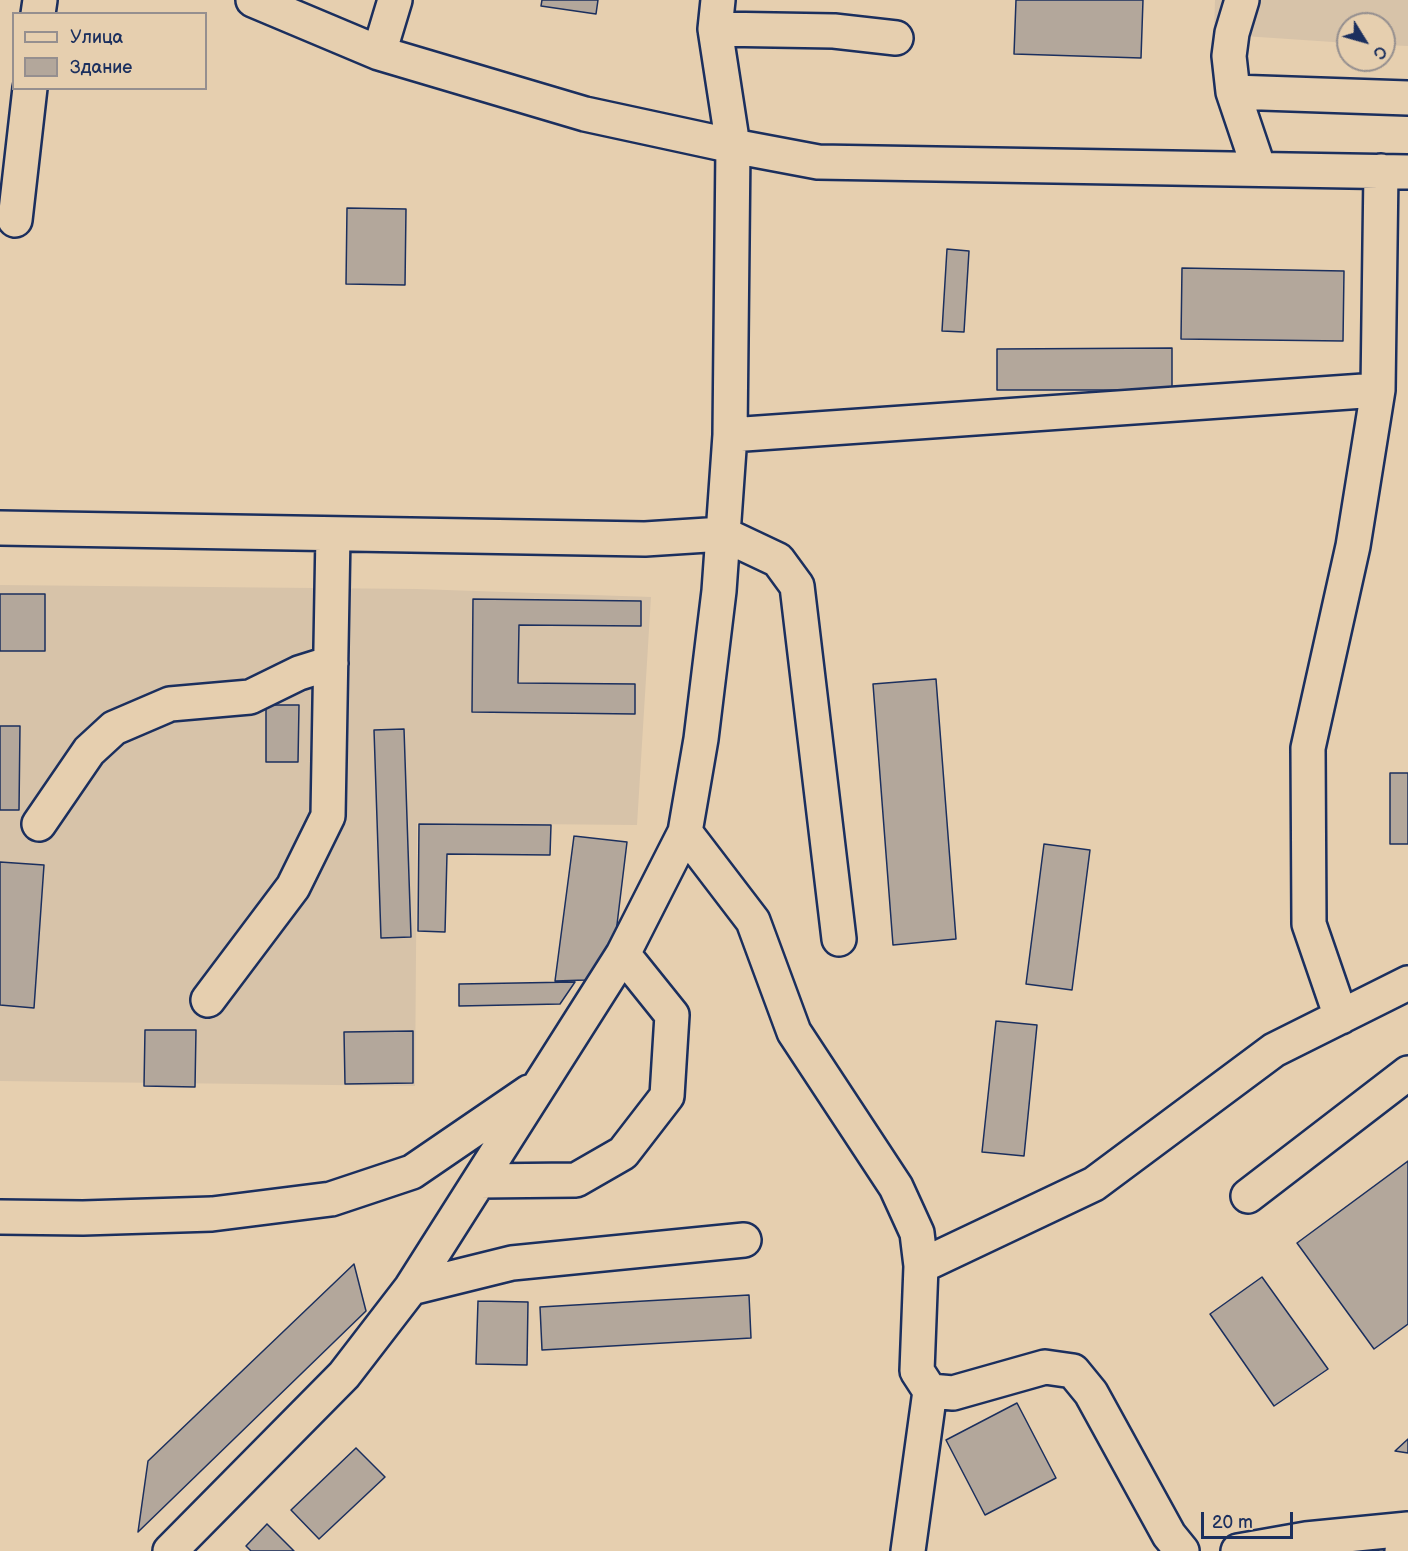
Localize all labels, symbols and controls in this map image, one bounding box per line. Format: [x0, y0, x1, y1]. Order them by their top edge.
legend [12, 12, 207, 90]
north arrow [1336, 12, 1396, 72]
text: Улица [70, 27, 123, 48]
text: С [1368, 42, 1390, 62]
text: Здание [70, 57, 132, 78]
scale bar [1204, 1500, 1296, 1538]
text: 20 m [1212, 1512, 1253, 1533]

